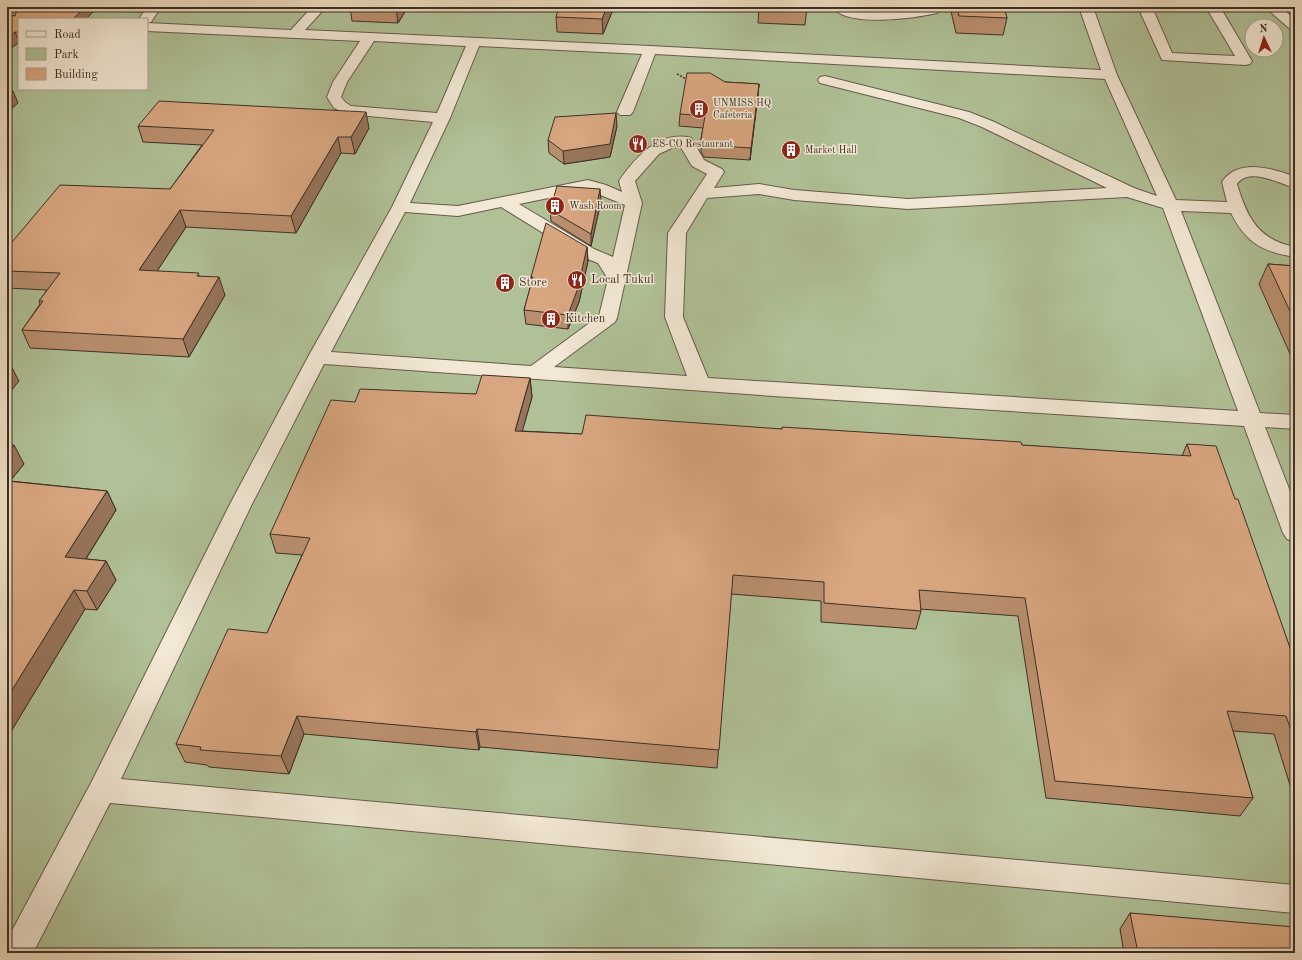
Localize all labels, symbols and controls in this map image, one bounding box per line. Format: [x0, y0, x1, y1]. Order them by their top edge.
legend [18, 18, 148, 90]
north arrow [1244, 18, 1284, 58]
text: N [1259, 24, 1269, 35]
text: Road [54, 29, 81, 41]
text: Park [54, 49, 79, 61]
text: Building [54, 69, 98, 81]
building icon: UNMISS HQ Cafeteria [688, 98, 710, 120]
place label: UNMISS HQ Cafeteria [713, 98, 771, 120]
restaurant icon: ES-CO Restaurant [627, 133, 649, 155]
place label: ES-CO Restaurant [652, 139, 734, 149]
building icon: Market Hall [780, 139, 802, 161]
place label: Market Hall [805, 145, 857, 155]
building icon: Wash Room [544, 195, 566, 217]
place label: Wash Room [569, 201, 621, 211]
restaurant icon: Local Tukul [566, 269, 588, 291]
building icon: Store [494, 272, 516, 294]
place label: Local Tukul [591, 274, 654, 286]
place label: Store [519, 277, 548, 289]
building icon: Kitchen [540, 308, 562, 330]
place label: Kitchen [565, 313, 606, 325]

